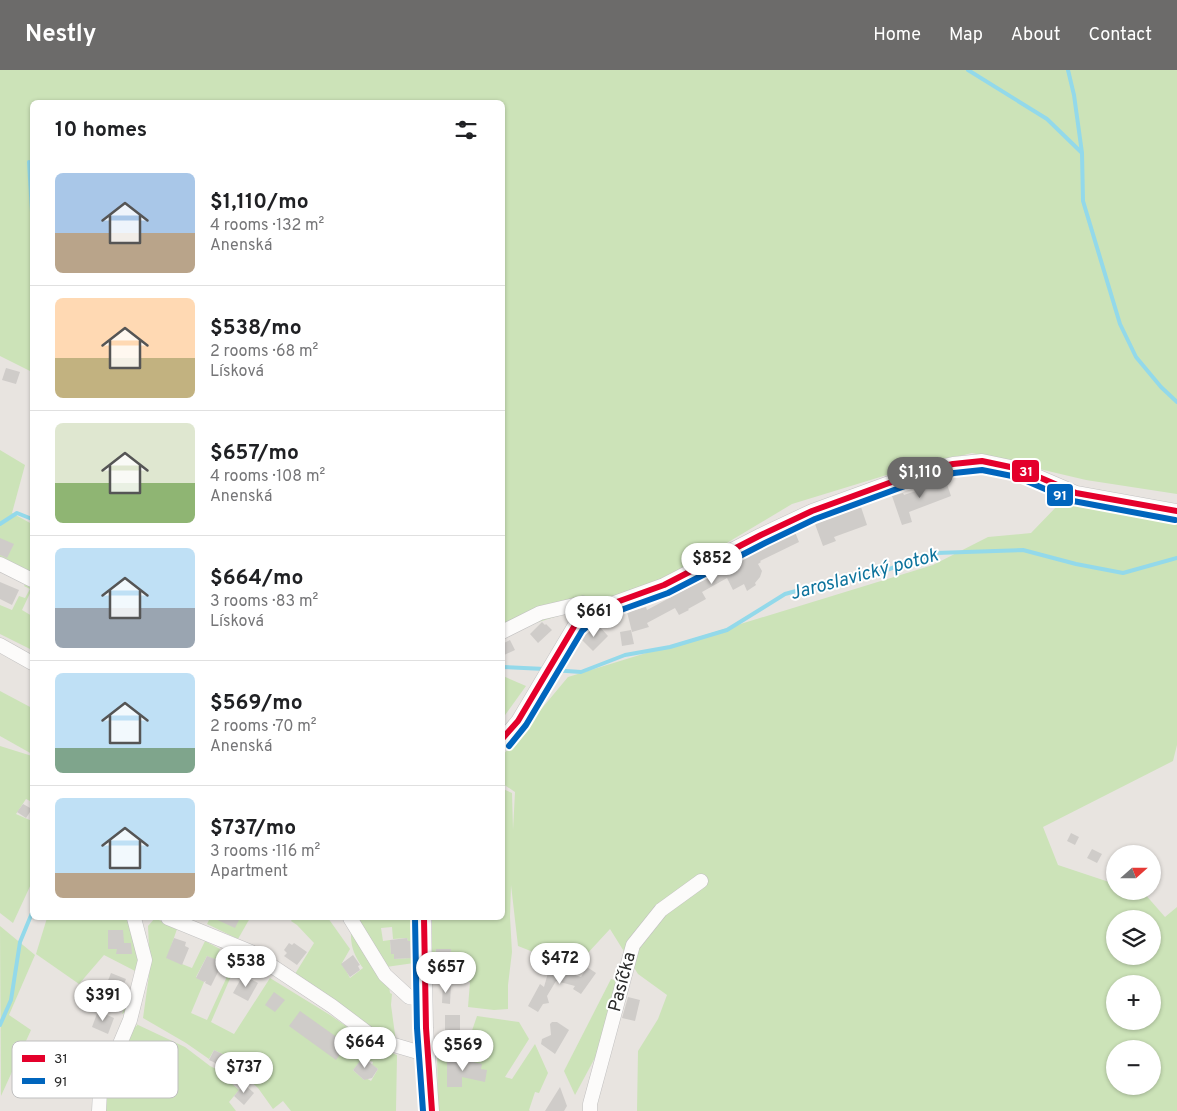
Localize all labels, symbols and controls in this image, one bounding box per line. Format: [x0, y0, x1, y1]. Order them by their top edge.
text: Nestly [25, 20, 96, 50]
text: Home [873, 24, 921, 47]
text: Map [949, 24, 983, 47]
text: About [1011, 24, 1060, 47]
text: Contact [1088, 24, 1152, 47]
icon: filters [452, 116, 480, 144]
text: 10 homes [55, 117, 147, 144]
text: $1,110/mo [210, 189, 309, 216]
icon: home [95, 193, 155, 253]
text: 4 rooms · 132 m² [210, 216, 324, 236]
text: Anenská [210, 236, 272, 256]
text: $538/mo [210, 315, 302, 342]
icon: home [95, 318, 155, 378]
text: 2 rooms · 68 m² [210, 342, 318, 362]
text: Lísková [210, 362, 264, 382]
text: $657/mo [210, 440, 299, 467]
icon: home [95, 443, 155, 503]
pin: $1,110 [879, 456, 961, 499]
line badge: 31 [1011, 459, 1040, 483]
text: $1,110 [898, 463, 942, 483]
text: 31 [1019, 464, 1033, 481]
text: 4 rooms · 108 m² [210, 467, 325, 487]
line badge: 91 [1046, 483, 1074, 507]
text: Anenská [210, 487, 272, 507]
text: 91 [1053, 488, 1067, 505]
pin: $852 [682, 542, 742, 585]
water label: Jaroslavický potok [787, 544, 941, 606]
text: $852 [692, 549, 732, 569]
text: $664/mo [210, 565, 303, 592]
icon: home [95, 568, 155, 628]
text: 3 rooms · 83 m² [210, 592, 318, 612]
pin: $661 [564, 596, 624, 638]
text: $661 [576, 602, 612, 622]
text: Lísková [210, 612, 264, 632]
text: $569/mo [210, 690, 303, 717]
icon: home [95, 693, 155, 753]
text: 2 rooms · 70 m² [210, 717, 317, 737]
text: Anenská [210, 737, 272, 757]
text: $737/mo [210, 815, 296, 842]
icon: home [95, 818, 155, 878]
text: 3 rooms · 116 m² [210, 842, 320, 862]
north arrow [1106, 845, 1161, 900]
map controls [1106, 845, 1161, 1095]
text: Apartment [210, 862, 288, 882]
button: layers [1106, 910, 1161, 965]
pin: $472 [530, 942, 590, 985]
pin: $538 [216, 946, 276, 988]
text: $472 [541, 949, 579, 969]
street label: Pasíčka [604, 950, 642, 1014]
text: $538 [226, 952, 266, 972]
pin: $657 [416, 952, 476, 994]
text: $657 [427, 958, 465, 978]
button: + [1106, 975, 1161, 1030]
pin: $391 [73, 980, 133, 1022]
text: $391 [85, 986, 121, 1006]
pin: $664 [335, 1026, 395, 1069]
pin: $569 [433, 1030, 493, 1072]
text: $664 [345, 1033, 385, 1053]
text: $569 [443, 1036, 483, 1056]
button: − [1106, 1040, 1161, 1095]
legend [12, 1041, 178, 1098]
text: 31 [54, 1051, 68, 1068]
pin: $737 [214, 1052, 274, 1094]
text: $737 [226, 1058, 262, 1078]
text: 91 [54, 1074, 68, 1091]

